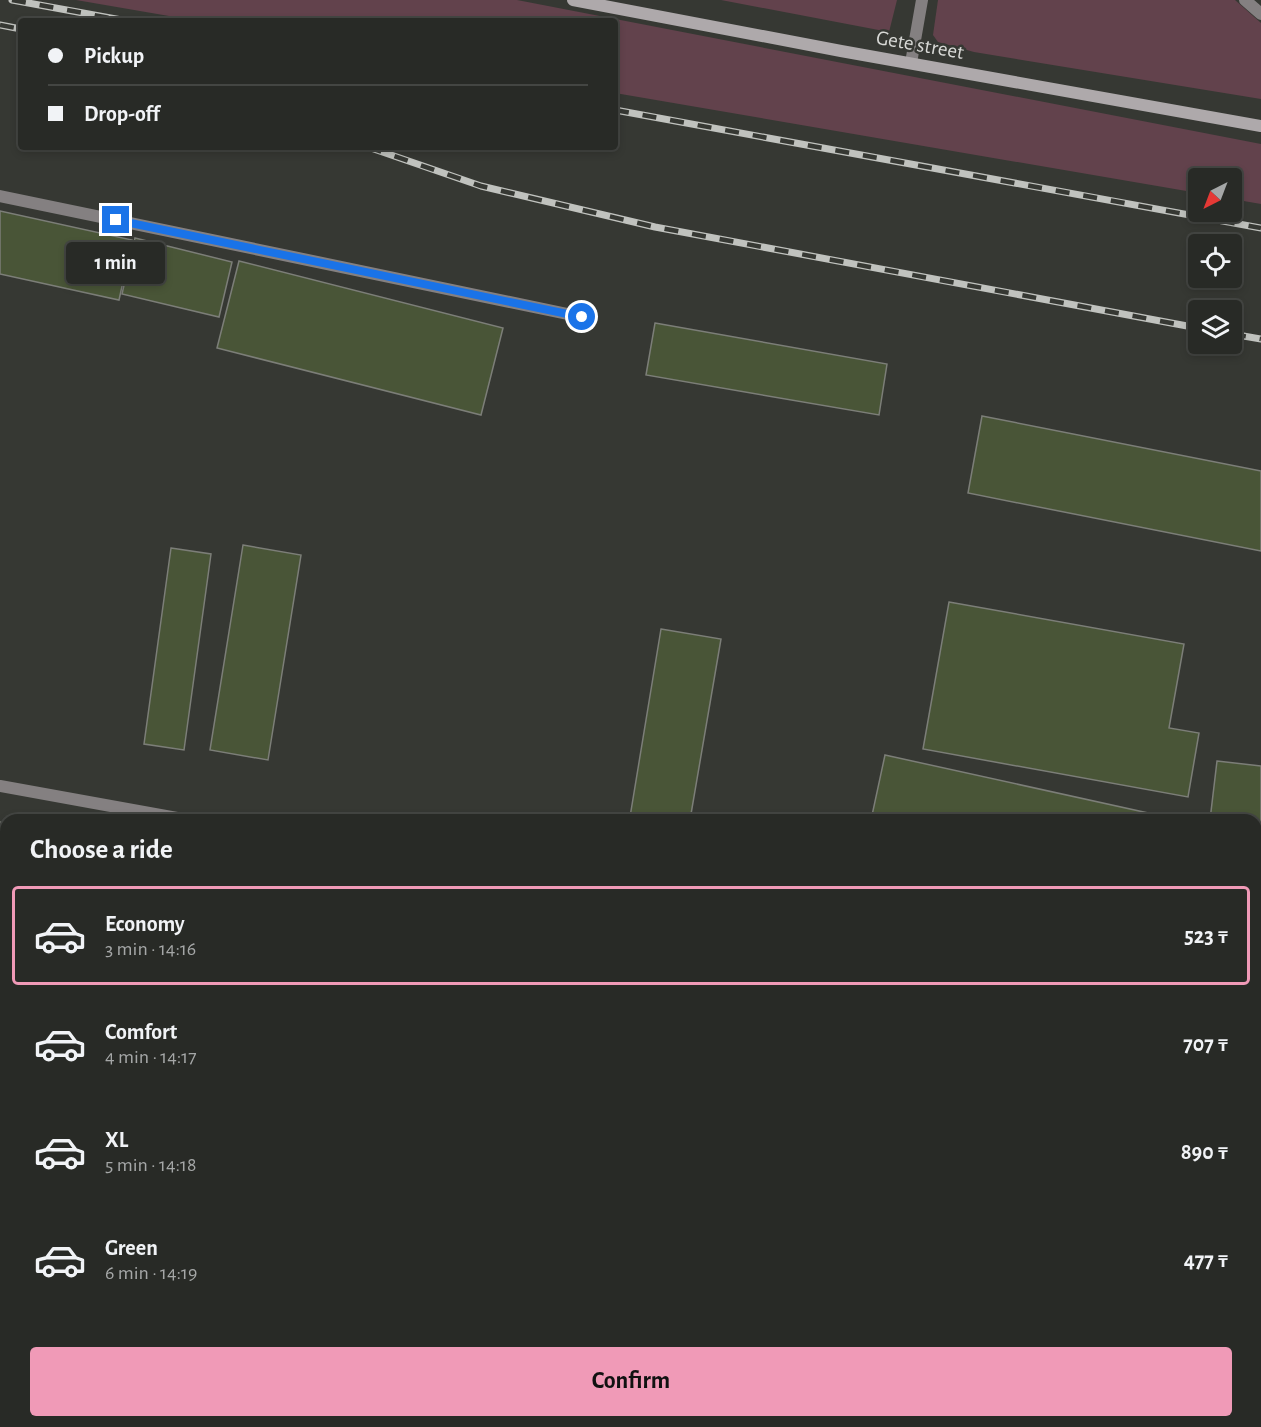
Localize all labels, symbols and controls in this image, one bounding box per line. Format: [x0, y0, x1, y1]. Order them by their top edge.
street label: Gete street [874, 27, 966, 63]
text: Pickup [84, 45, 144, 67]
text: Drop-off [84, 103, 160, 125]
north arrow [1188, 168, 1242, 222]
map controls [1188, 168, 1242, 354]
route end [102, 206, 129, 233]
button: locate [1188, 234, 1242, 288]
callout: 1 min [66, 241, 166, 283]
text: 1 min [94, 253, 137, 273]
button: layers [1188, 300, 1242, 354]
route start [568, 303, 595, 330]
text: Choose a ride [30, 836, 173, 863]
icon: car [33, 909, 87, 963]
text: Economy [105, 913, 185, 935]
text: 523 ₸ [1184, 925, 1229, 947]
text: 3 min · 14:16 [105, 939, 196, 959]
icon: car [33, 1017, 87, 1071]
text: Comfort [105, 1021, 177, 1043]
text: 707 ₸ [1183, 1033, 1229, 1055]
text: 4 min · 14:17 [105, 1047, 197, 1067]
icon: car [33, 1125, 87, 1179]
text: XL [105, 1129, 128, 1151]
text: 890 ₸ [1181, 1141, 1229, 1163]
text: 5 min · 14:18 [105, 1155, 196, 1175]
icon: car [33, 1233, 87, 1287]
text: Green [105, 1237, 158, 1259]
text: 477 ₸ [1184, 1249, 1229, 1271]
text: 6 min · 14:19 [105, 1263, 197, 1283]
button: Confirm [30, 1347, 1232, 1416]

